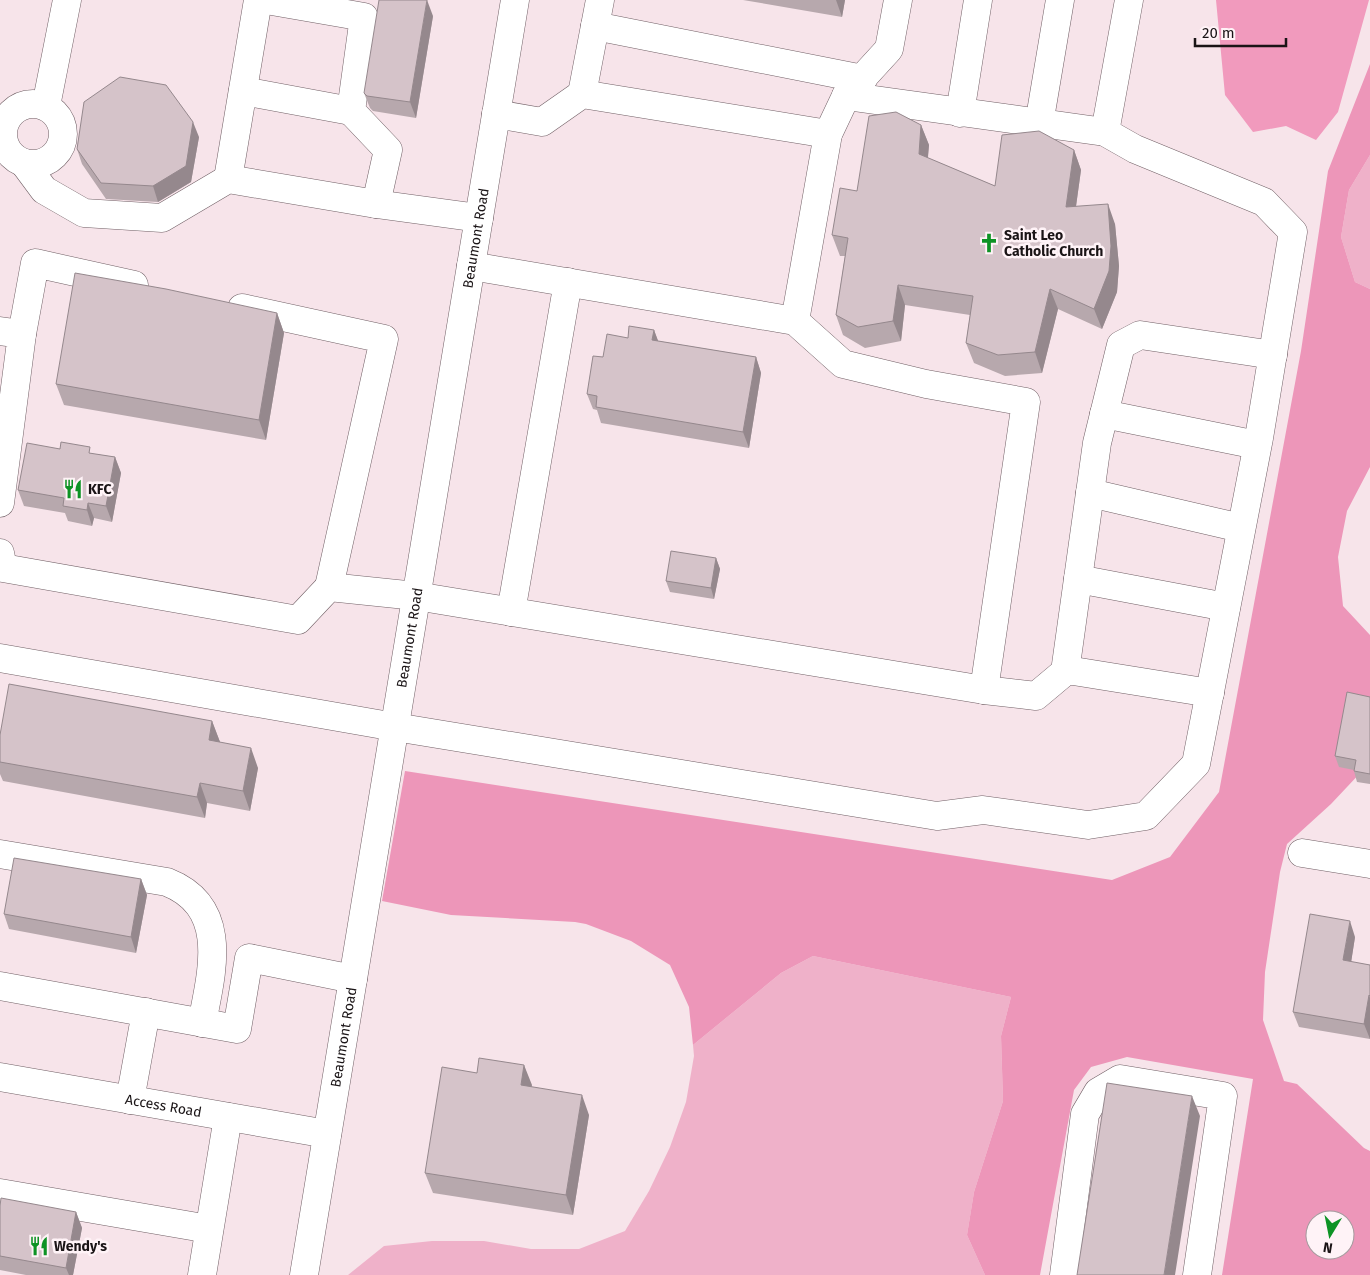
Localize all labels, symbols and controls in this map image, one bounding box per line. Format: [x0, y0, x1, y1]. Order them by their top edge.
scale bar [1195, 15, 1286, 47]
text: 20 m [1202, 24, 1235, 42]
street label: Beaumont Road [459, 187, 493, 290]
place label: Saint Leo Catholic Church [1004, 227, 1103, 260]
church icon: Saint Leo Catholic Church [978, 232, 1000, 254]
restaurant icon: KFC [62, 478, 84, 500]
place label: KFC [88, 481, 111, 498]
street label: Beaumont Road [393, 586, 427, 689]
street label: Beaumont Road [327, 986, 360, 1089]
street label: Access Road [124, 1091, 203, 1121]
north arrow [1305, 1210, 1355, 1260]
restaurant icon: Wendy's [28, 1235, 50, 1257]
place label: Wendy's [54, 1238, 107, 1255]
text: N [1322, 1238, 1334, 1256]

